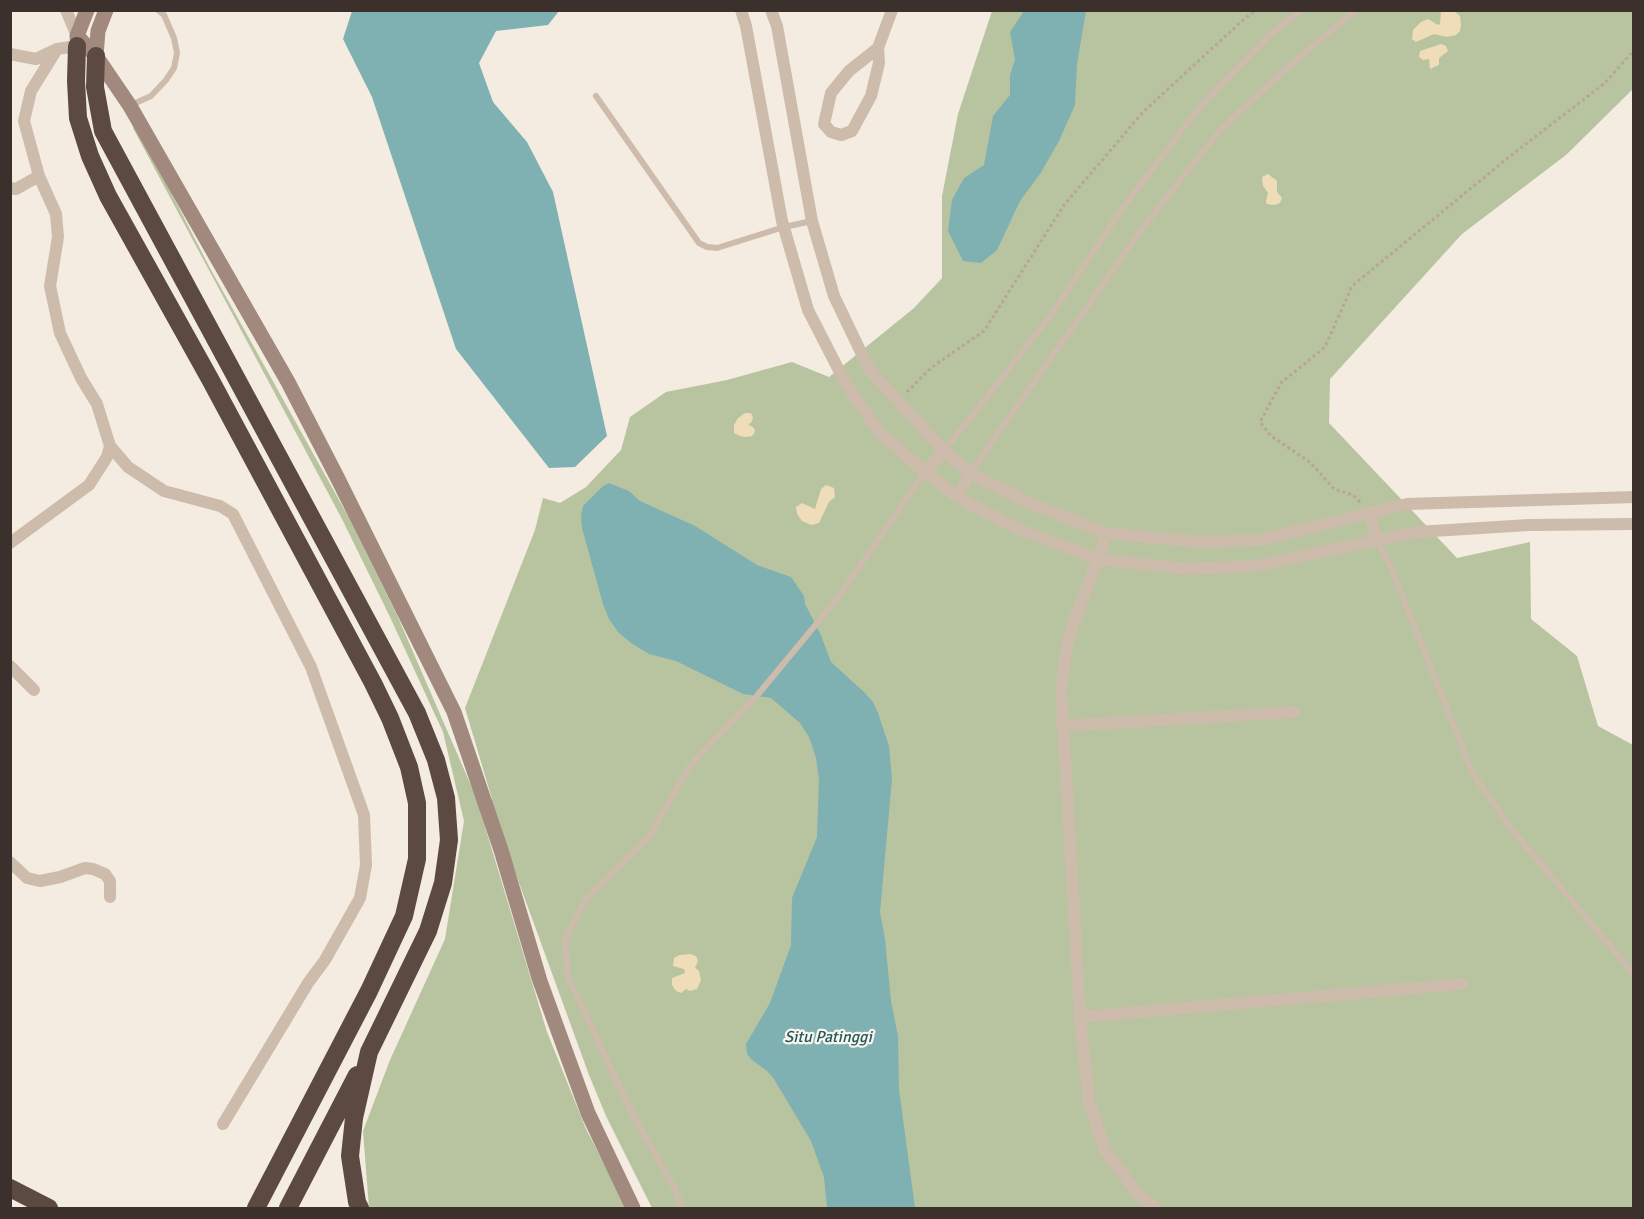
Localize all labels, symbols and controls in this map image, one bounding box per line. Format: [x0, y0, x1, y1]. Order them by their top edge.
water label: Situ Patinggi [784, 1028, 872, 1048]

